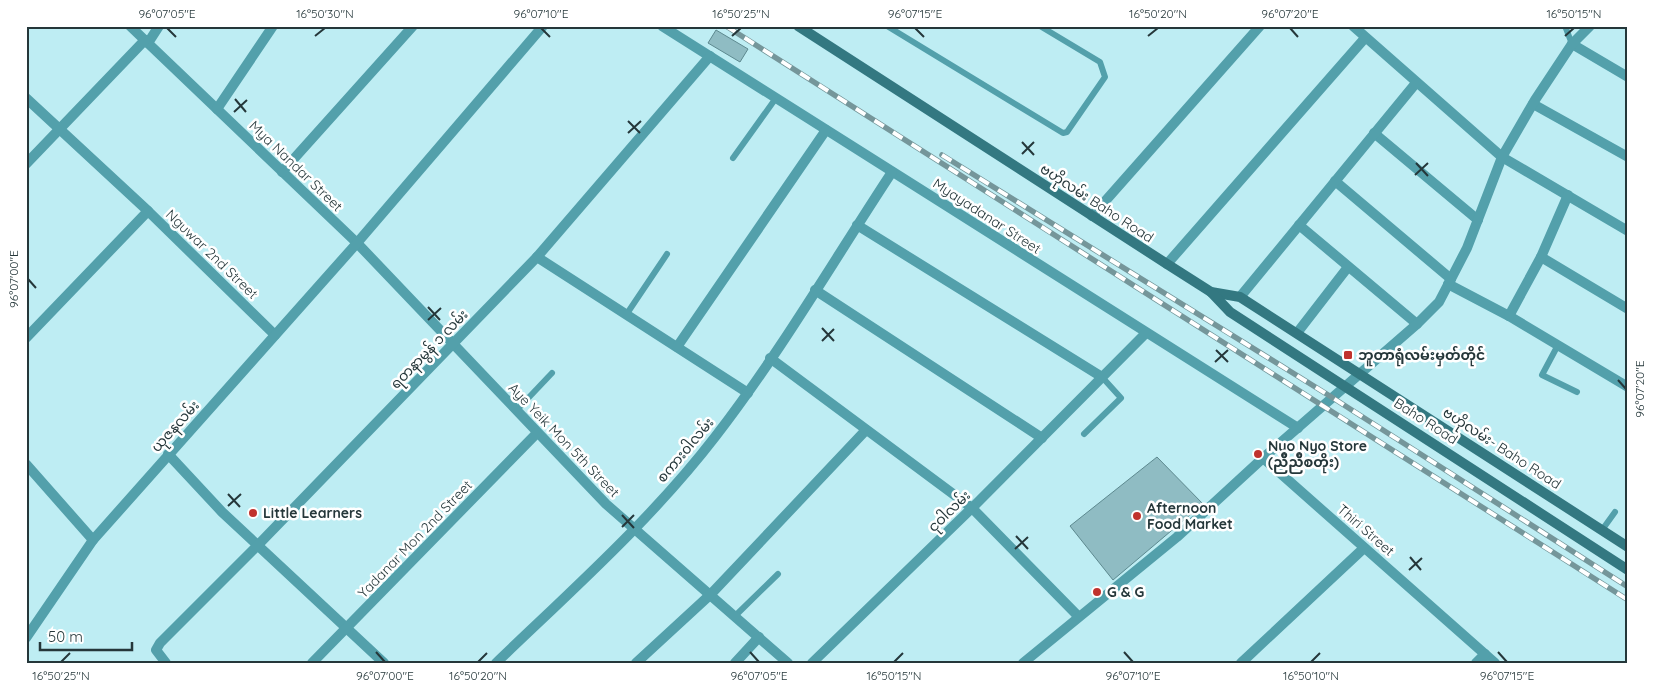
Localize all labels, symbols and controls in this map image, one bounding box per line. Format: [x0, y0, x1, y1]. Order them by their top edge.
text: 96°07'05"E [138, 6, 196, 21]
text: 16°50'30"N [296, 6, 354, 21]
text: 96°07'10"E [513, 6, 569, 21]
text: 16°50'25"N [712, 6, 770, 21]
text: 96°07'15"E [888, 6, 942, 21]
text: 16°50'20"N [1129, 6, 1187, 21]
text: 96°07'20"E [1261, 6, 1319, 21]
text: 16°50'15"N [1546, 6, 1602, 21]
street label: Mya Nandar Street [245, 117, 347, 215]
street label: ဗဟိုလမ်း Baho Road [1035, 159, 1158, 249]
street label: Myayadanar Street [929, 174, 1045, 258]
street label: Nguwar 2nd Street [162, 205, 262, 303]
text: 96°07'00"E [6, 250, 21, 308]
street label: ရတနာမွန် ၁ လမ်း [386, 305, 474, 395]
place label: ဘူတာရုံလမ်းမှတ်တိုင် [1358, 345, 1485, 367]
marker: ဘူတာရုံလမ်းမှတ်တိုင် [1342, 349, 1354, 361]
text: 96°07'20"E [1632, 360, 1647, 418]
street label: Aye Yeik Mon 5th Street [505, 379, 623, 501]
street label: Baho Road [1391, 394, 1461, 448]
street label: ယုဇနလမ်း [146, 396, 205, 458]
street label: ဗဟိုလမ်း- Baho Road [1438, 402, 1565, 495]
street label: စကား၀ါလမ်း [652, 413, 717, 486]
place label: Nyo Nyo Store (ညိဳညိဳစတိုး) [1268, 437, 1367, 474]
marker: Nyo Nyo Store (ညိဳညိဳစတိုး) [1252, 448, 1264, 460]
street label: Yadanar Mon 2nd Street [354, 476, 476, 602]
street label: ငုဝါလမ်း [923, 486, 976, 538]
place label: Afternoon Food Market [1147, 499, 1233, 533]
street label: Thiri Street [1334, 500, 1398, 560]
place label: Little Learners [263, 504, 362, 522]
marker: Little Learners [247, 507, 259, 519]
marker: Afternoon Food Market [1131, 510, 1143, 522]
place label: G & G [1107, 583, 1145, 601]
marker: G & G [1091, 586, 1103, 598]
scale bar [40, 619, 132, 651]
text: 50 m [48, 627, 83, 646]
text: 16°50'25"N [32, 668, 90, 683]
text: 96°07'00"E [356, 668, 414, 683]
text: 16°50'20"N [449, 668, 507, 683]
text: 96°07'05"E [730, 668, 788, 683]
text: 16°50'15"N [866, 668, 922, 683]
text: 96°07'10"E [1105, 668, 1161, 683]
text: 16°50'10"N [1283, 668, 1339, 683]
text: 96°07'15"E [1480, 668, 1534, 683]

